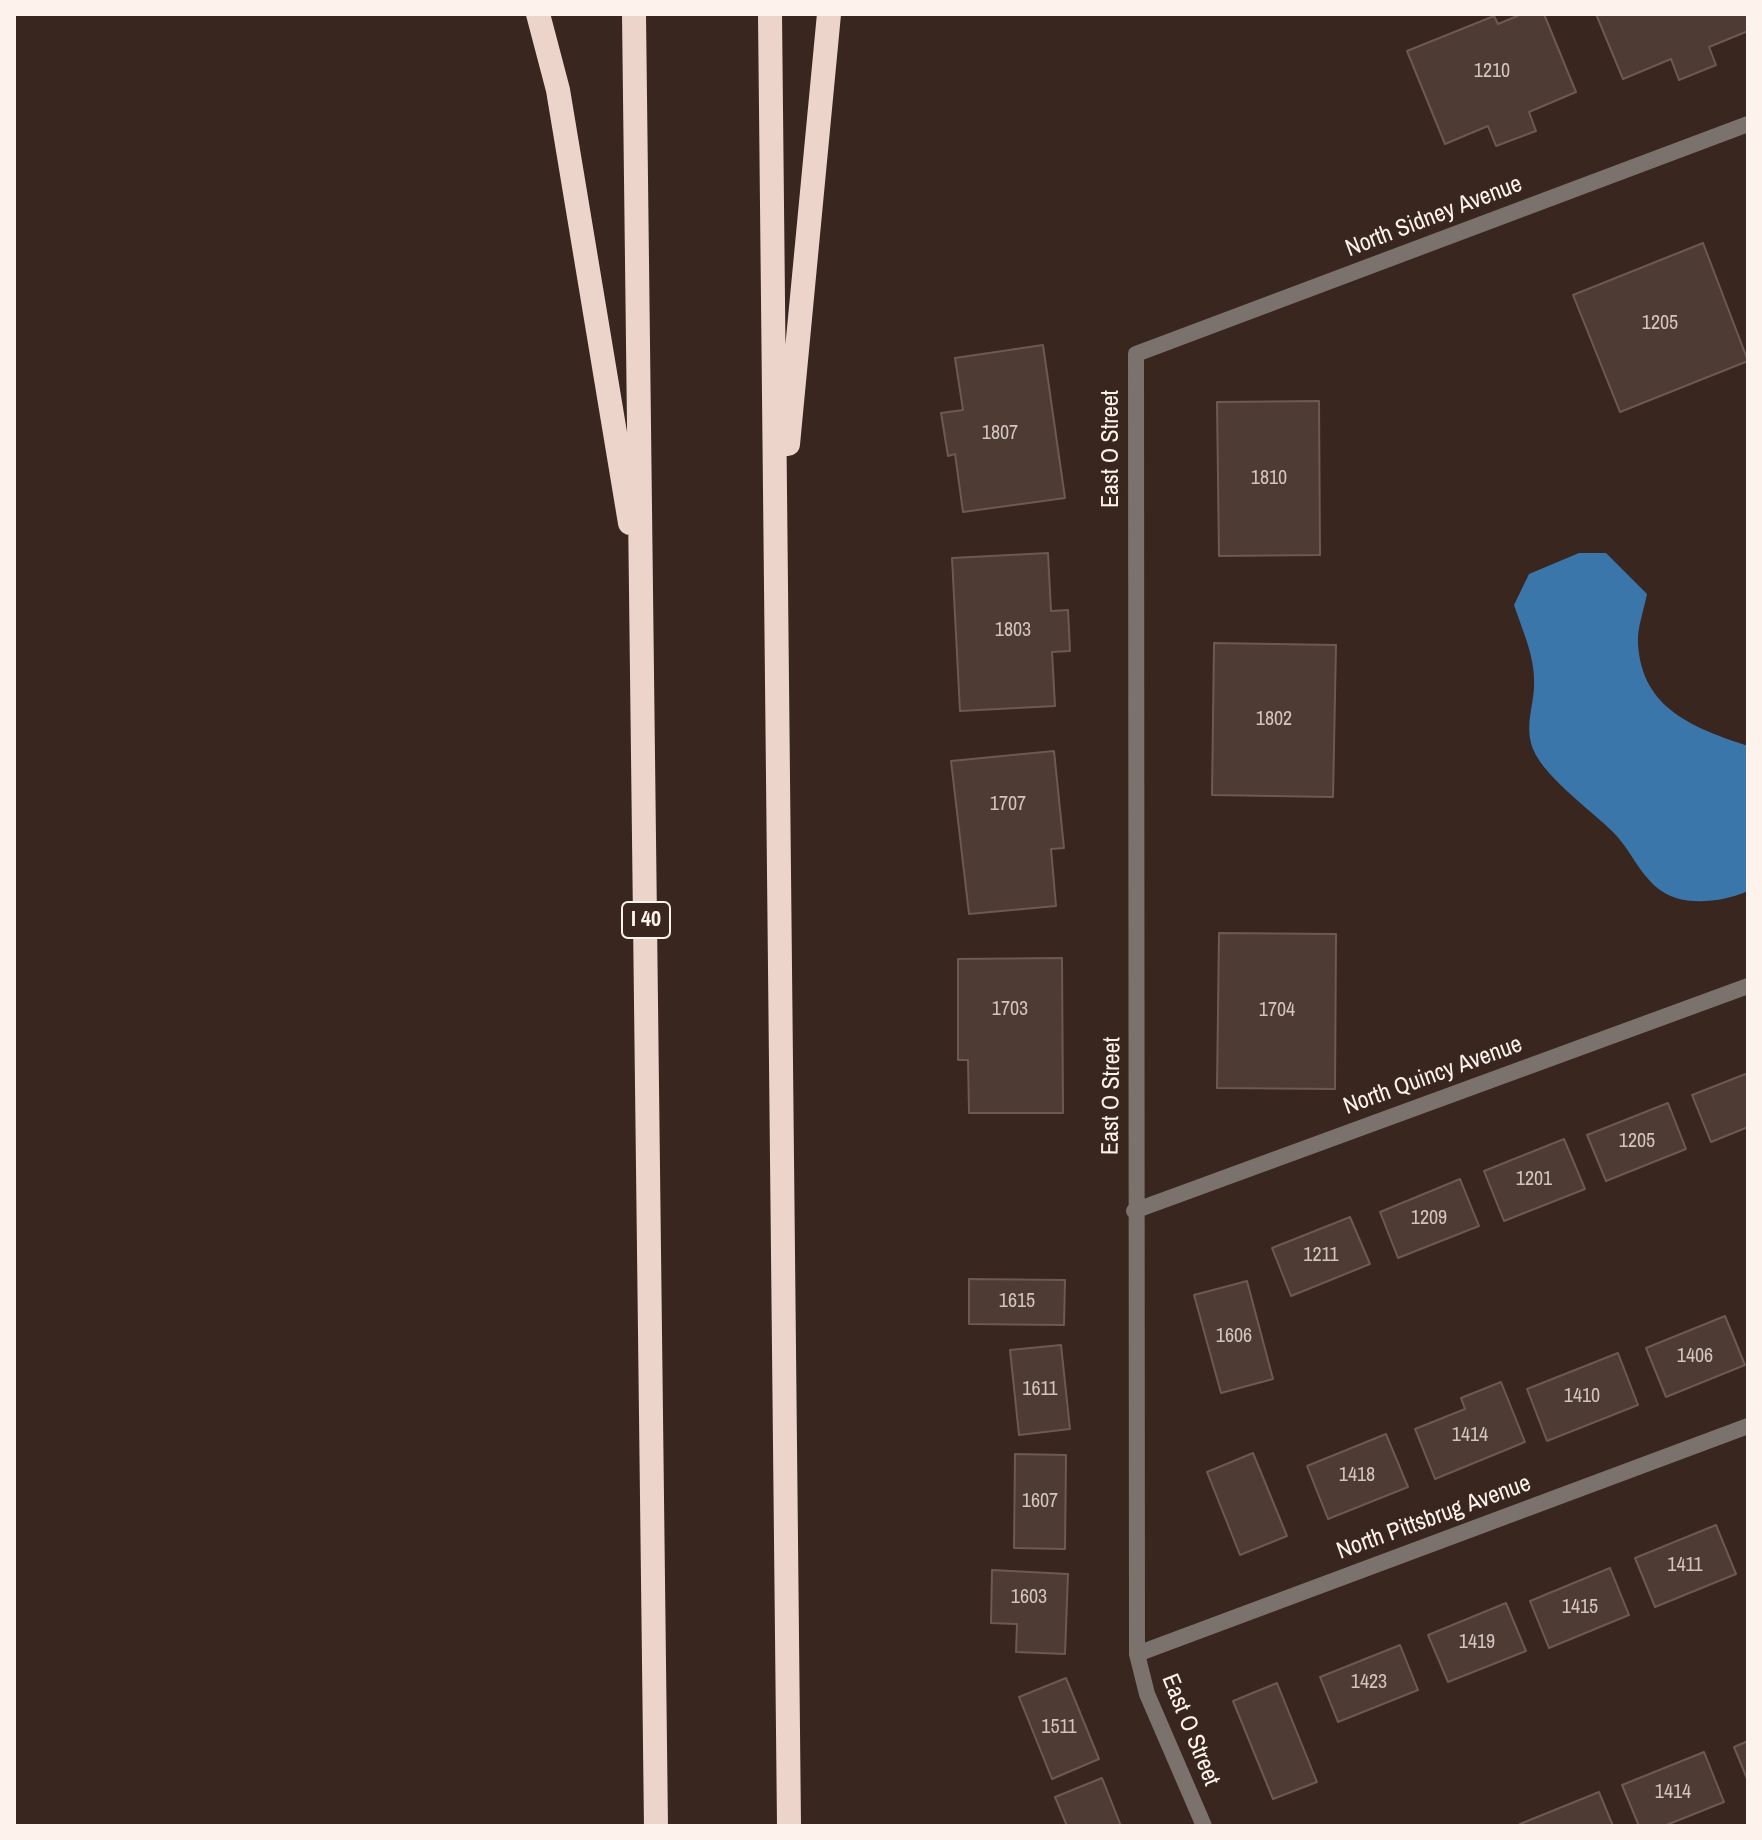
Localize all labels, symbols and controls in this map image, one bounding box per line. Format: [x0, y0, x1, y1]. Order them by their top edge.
house number: 1210 [1474, 60, 1510, 84]
street label: North Sidney Avenue [1342, 170, 1526, 264]
house number: 1205 [1642, 312, 1678, 336]
street label: East O Street [1098, 390, 1126, 508]
house number: 1807 [982, 422, 1018, 446]
house number: 1810 [1251, 467, 1287, 491]
house number: 1803 [995, 619, 1031, 643]
house number: 1802 [1256, 708, 1292, 732]
house number: 1707 [990, 793, 1026, 817]
road number: I 40 [622, 902, 670, 938]
house number: 1703 [992, 998, 1028, 1022]
house number: 1704 [1259, 999, 1295, 1023]
street label: North Quincy Avenue [1340, 1030, 1526, 1122]
street label: East O Street [1097, 1037, 1127, 1155]
house number: 1205 [1619, 1130, 1655, 1154]
house number: 1201 [1516, 1168, 1552, 1192]
house number: 1209 [1411, 1207, 1447, 1231]
house number: 1211 [1303, 1244, 1339, 1268]
house number: 1615 [999, 1290, 1035, 1314]
house number: 1606 [1216, 1325, 1252, 1349]
house number: 1406 [1677, 1345, 1713, 1369]
house number: 1611 [1022, 1378, 1058, 1402]
house number: 1410 [1564, 1385, 1600, 1409]
house number: 1414 [1452, 1424, 1488, 1448]
house number: 1418 [1339, 1464, 1375, 1488]
street label: North Pittsbrug Avenue [1333, 1470, 1535, 1566]
house number: 1607 [1022, 1490, 1058, 1514]
house number: 1411 [1667, 1554, 1703, 1578]
house number: 1603 [1011, 1586, 1047, 1610]
house number: 1415 [1562, 1596, 1598, 1620]
house number: 1419 [1459, 1631, 1495, 1655]
street label: East O Street [1155, 1670, 1225, 1790]
house number: 1423 [1351, 1671, 1387, 1695]
house number: 1511 [1041, 1716, 1077, 1740]
house number: 1414 [1655, 1781, 1691, 1805]

